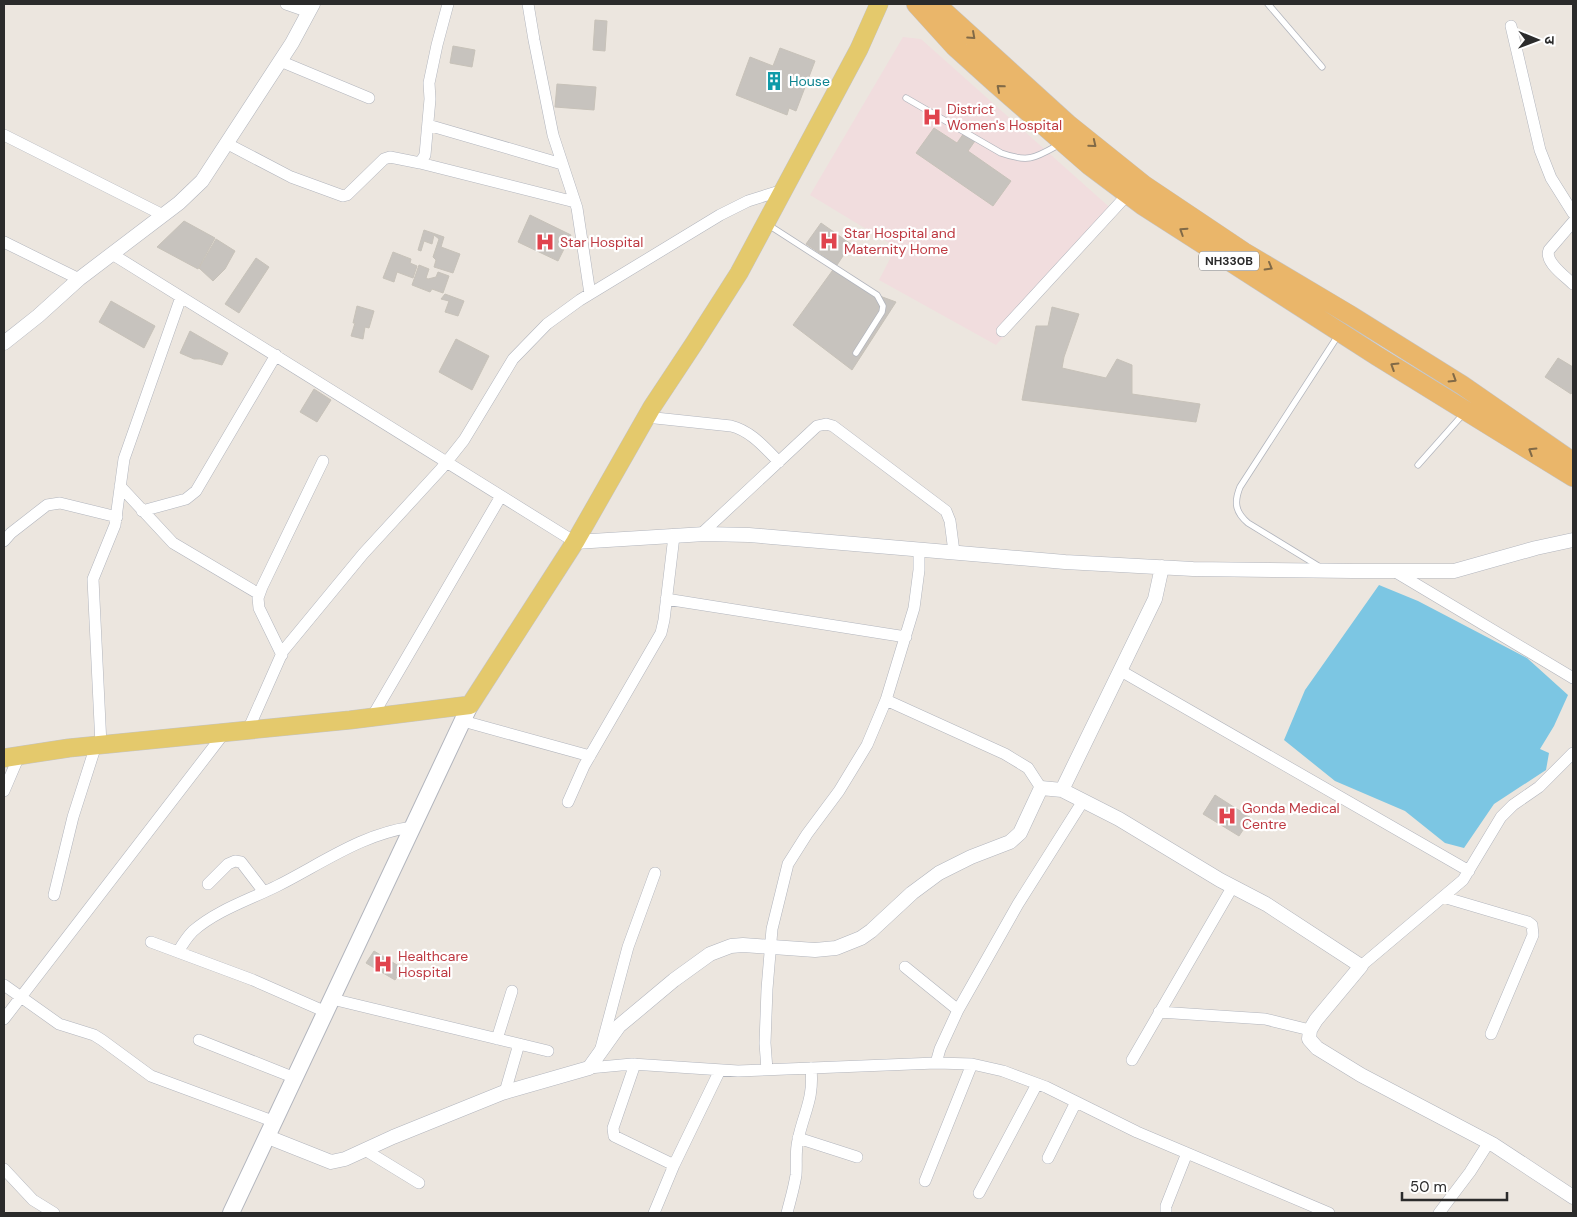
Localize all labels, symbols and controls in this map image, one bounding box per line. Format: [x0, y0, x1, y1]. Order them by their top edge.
north arrow [1512, 15, 1562, 65]
one-way arrow [966, 31, 975, 40]
text: उ [1541, 36, 1559, 45]
building icon: House [763, 70, 785, 92]
place label: House [789, 72, 830, 90]
one-way arrow [997, 85, 1006, 94]
place label: District Women's Hospital [947, 100, 1062, 134]
hospital icon: District Women's Hospital [921, 106, 943, 128]
one-way arrow [1087, 139, 1096, 147]
place label: Star Hospital and Maternity Home [844, 224, 956, 258]
one-way arrow [1179, 228, 1189, 237]
hospital icon: Star Hospital and Maternity Home [818, 230, 840, 252]
hospital icon: Star Hospital [534, 231, 556, 253]
place label: Star Hospital [560, 233, 643, 251]
road number: NH330B [1199, 252, 1259, 270]
one-way arrow [1264, 261, 1273, 271]
one-way arrow [1390, 363, 1399, 372]
one-way arrow [1447, 372, 1456, 382]
one-way arrow [1529, 448, 1538, 457]
place label: Gonda Medical Centre [1242, 799, 1340, 833]
hospital icon: Gonda Medical Centre [1216, 805, 1238, 827]
place label: Healthcare Hospital [398, 947, 468, 981]
hospital icon: Healthcare Hospital [372, 953, 394, 975]
scale bar [1402, 1170, 1507, 1202]
text: 50 m [1410, 1177, 1447, 1197]

